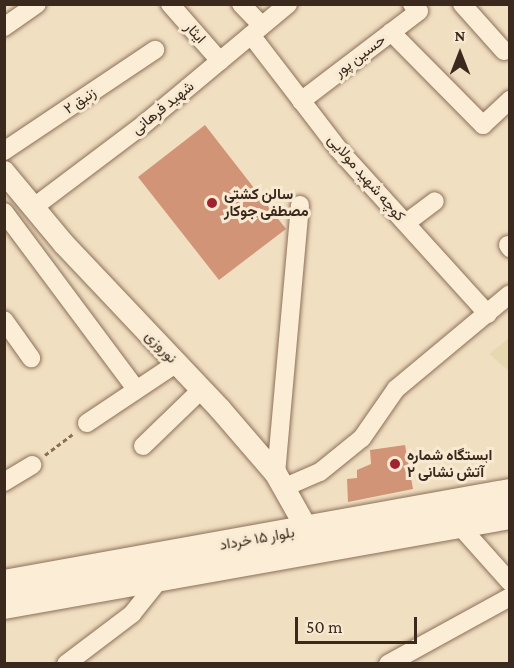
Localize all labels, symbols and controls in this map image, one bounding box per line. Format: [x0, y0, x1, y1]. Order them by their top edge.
street label: ایثار [181, 18, 209, 48]
north arrow [430, 24, 490, 84]
text: N [455, 27, 465, 44]
street label: حسین پور [331, 31, 389, 81]
street label: شهید فرهانی [128, 77, 198, 139]
street label: زنبق ۲ [61, 84, 99, 118]
street label: کوچه شهید مولایی [323, 131, 409, 225]
place label: سالن کشتی مصطفی جوکار [224, 185, 309, 220]
marker: سالن کشتی مصطفی جوکار [205, 196, 219, 210]
street label: نوروزی [141, 327, 181, 367]
place label: ایستگاه شماره ۲ آتش نشانی [407, 446, 492, 481]
marker: ایستگاه شماره ۲ آتش نشانی [388, 457, 402, 471]
street label: بلوار ۱۵ خرداد [218, 524, 296, 554]
scale bar [298, 605, 420, 643]
text: 50 m [306, 617, 343, 637]

